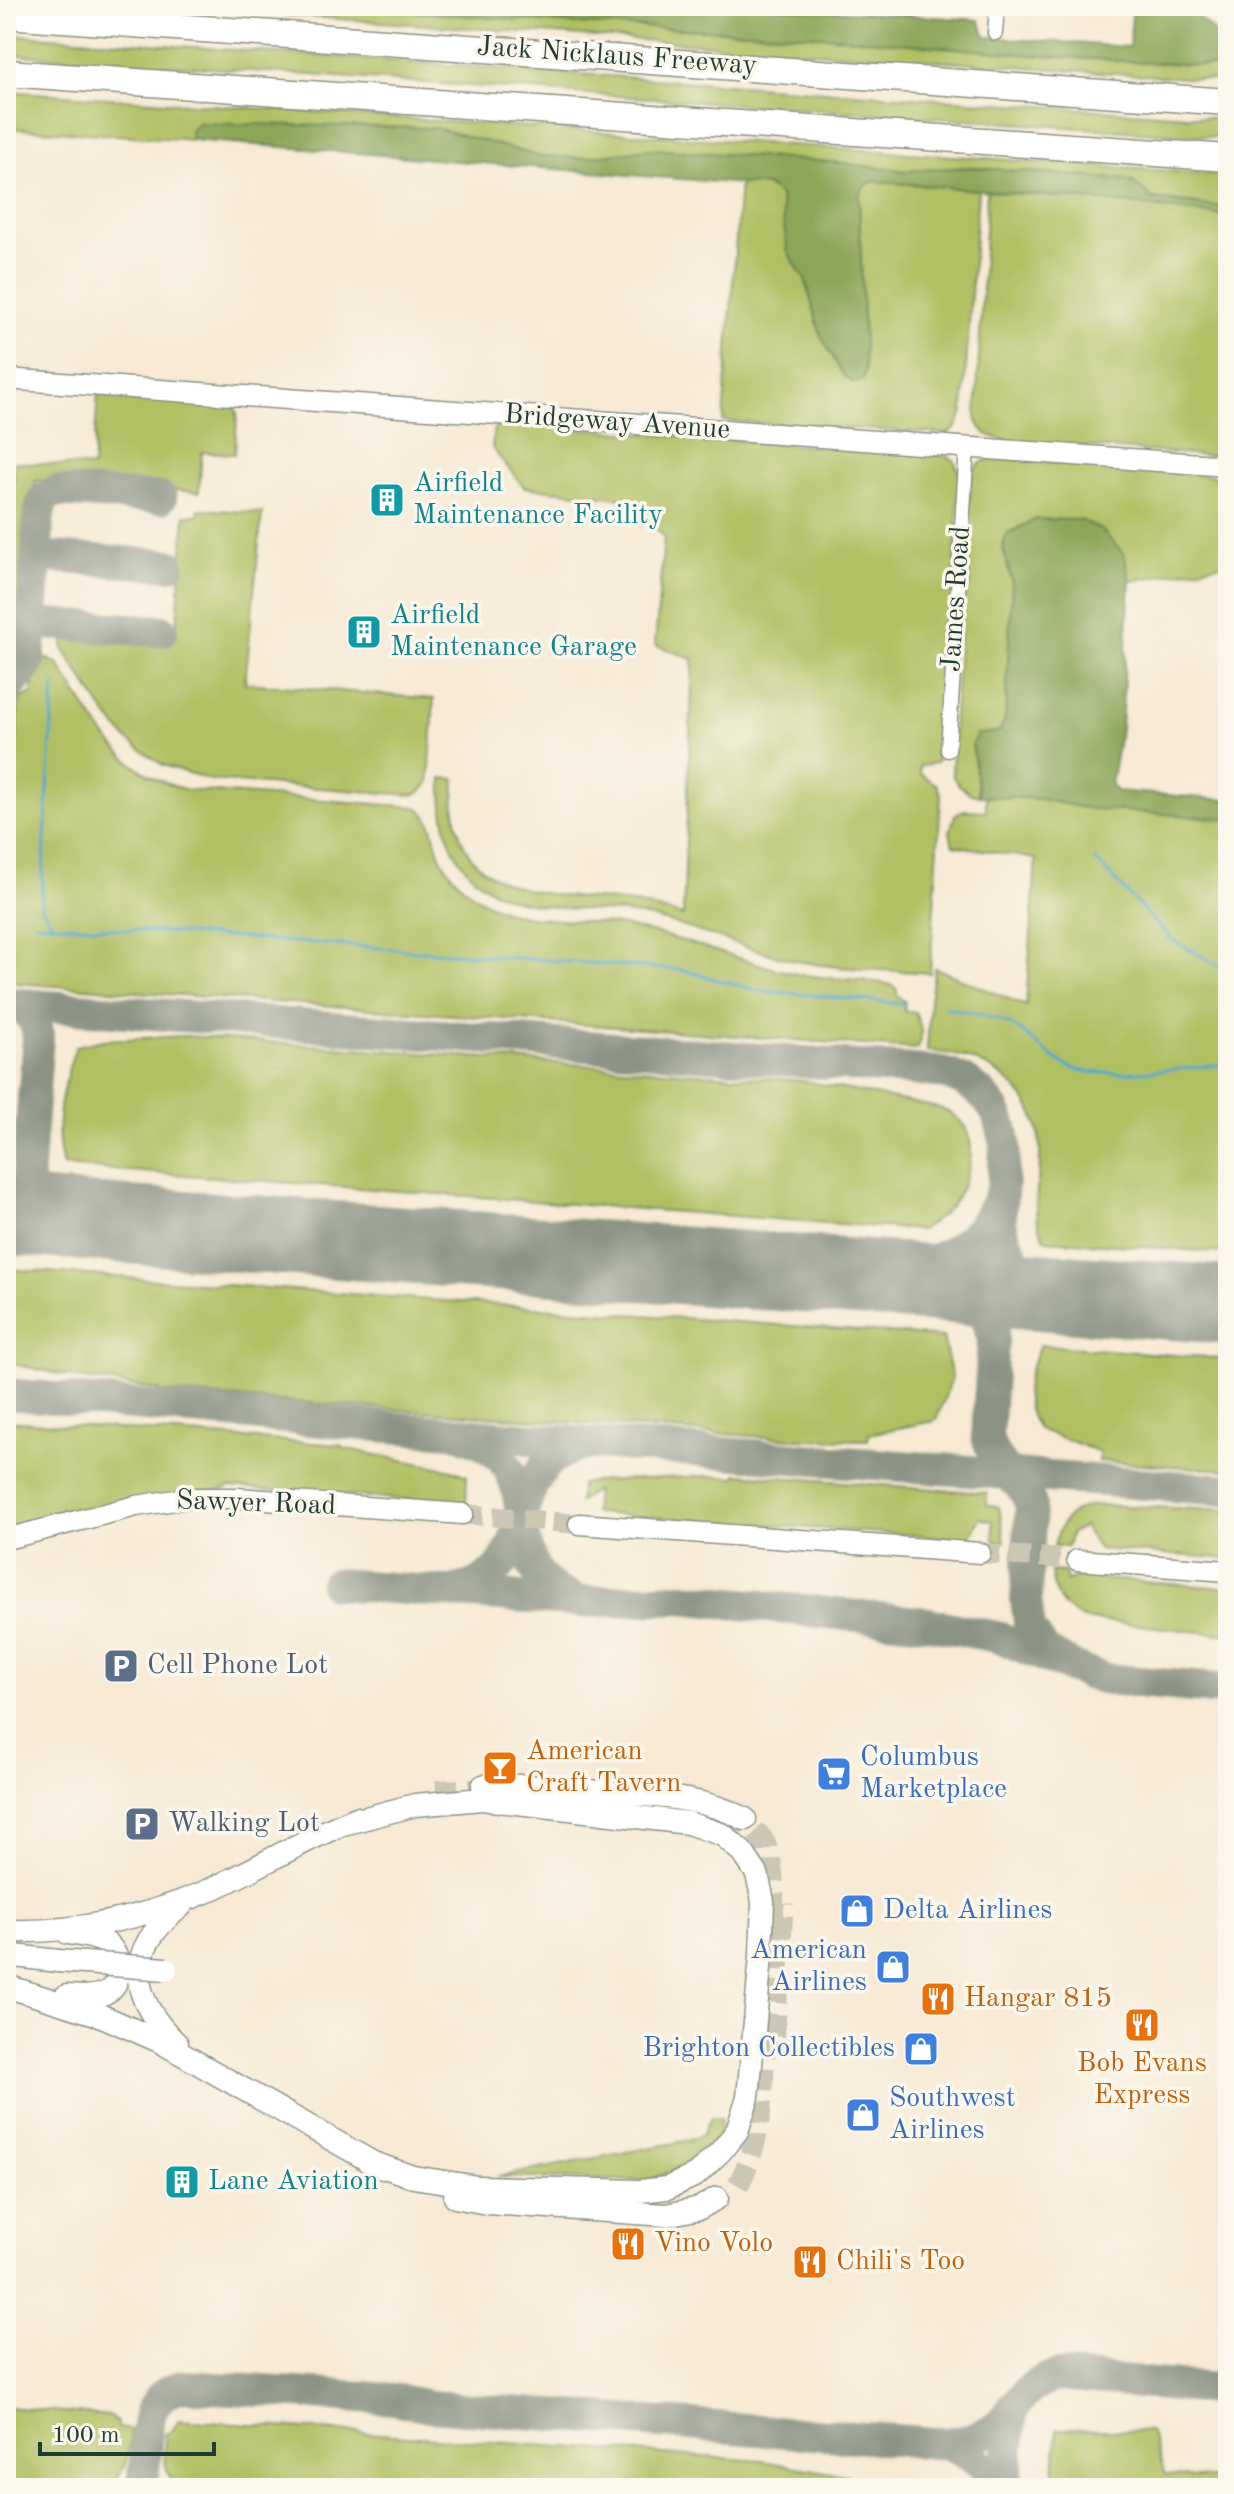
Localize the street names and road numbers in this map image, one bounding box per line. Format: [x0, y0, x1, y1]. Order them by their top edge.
street label: Jack Nicklaus Freeway [476, 33, 758, 81]
street label: Bridgeway Avenue [503, 401, 731, 445]
street label: James Road [938, 525, 976, 673]
street label: Sawyer Road [175, 1487, 337, 1521]

